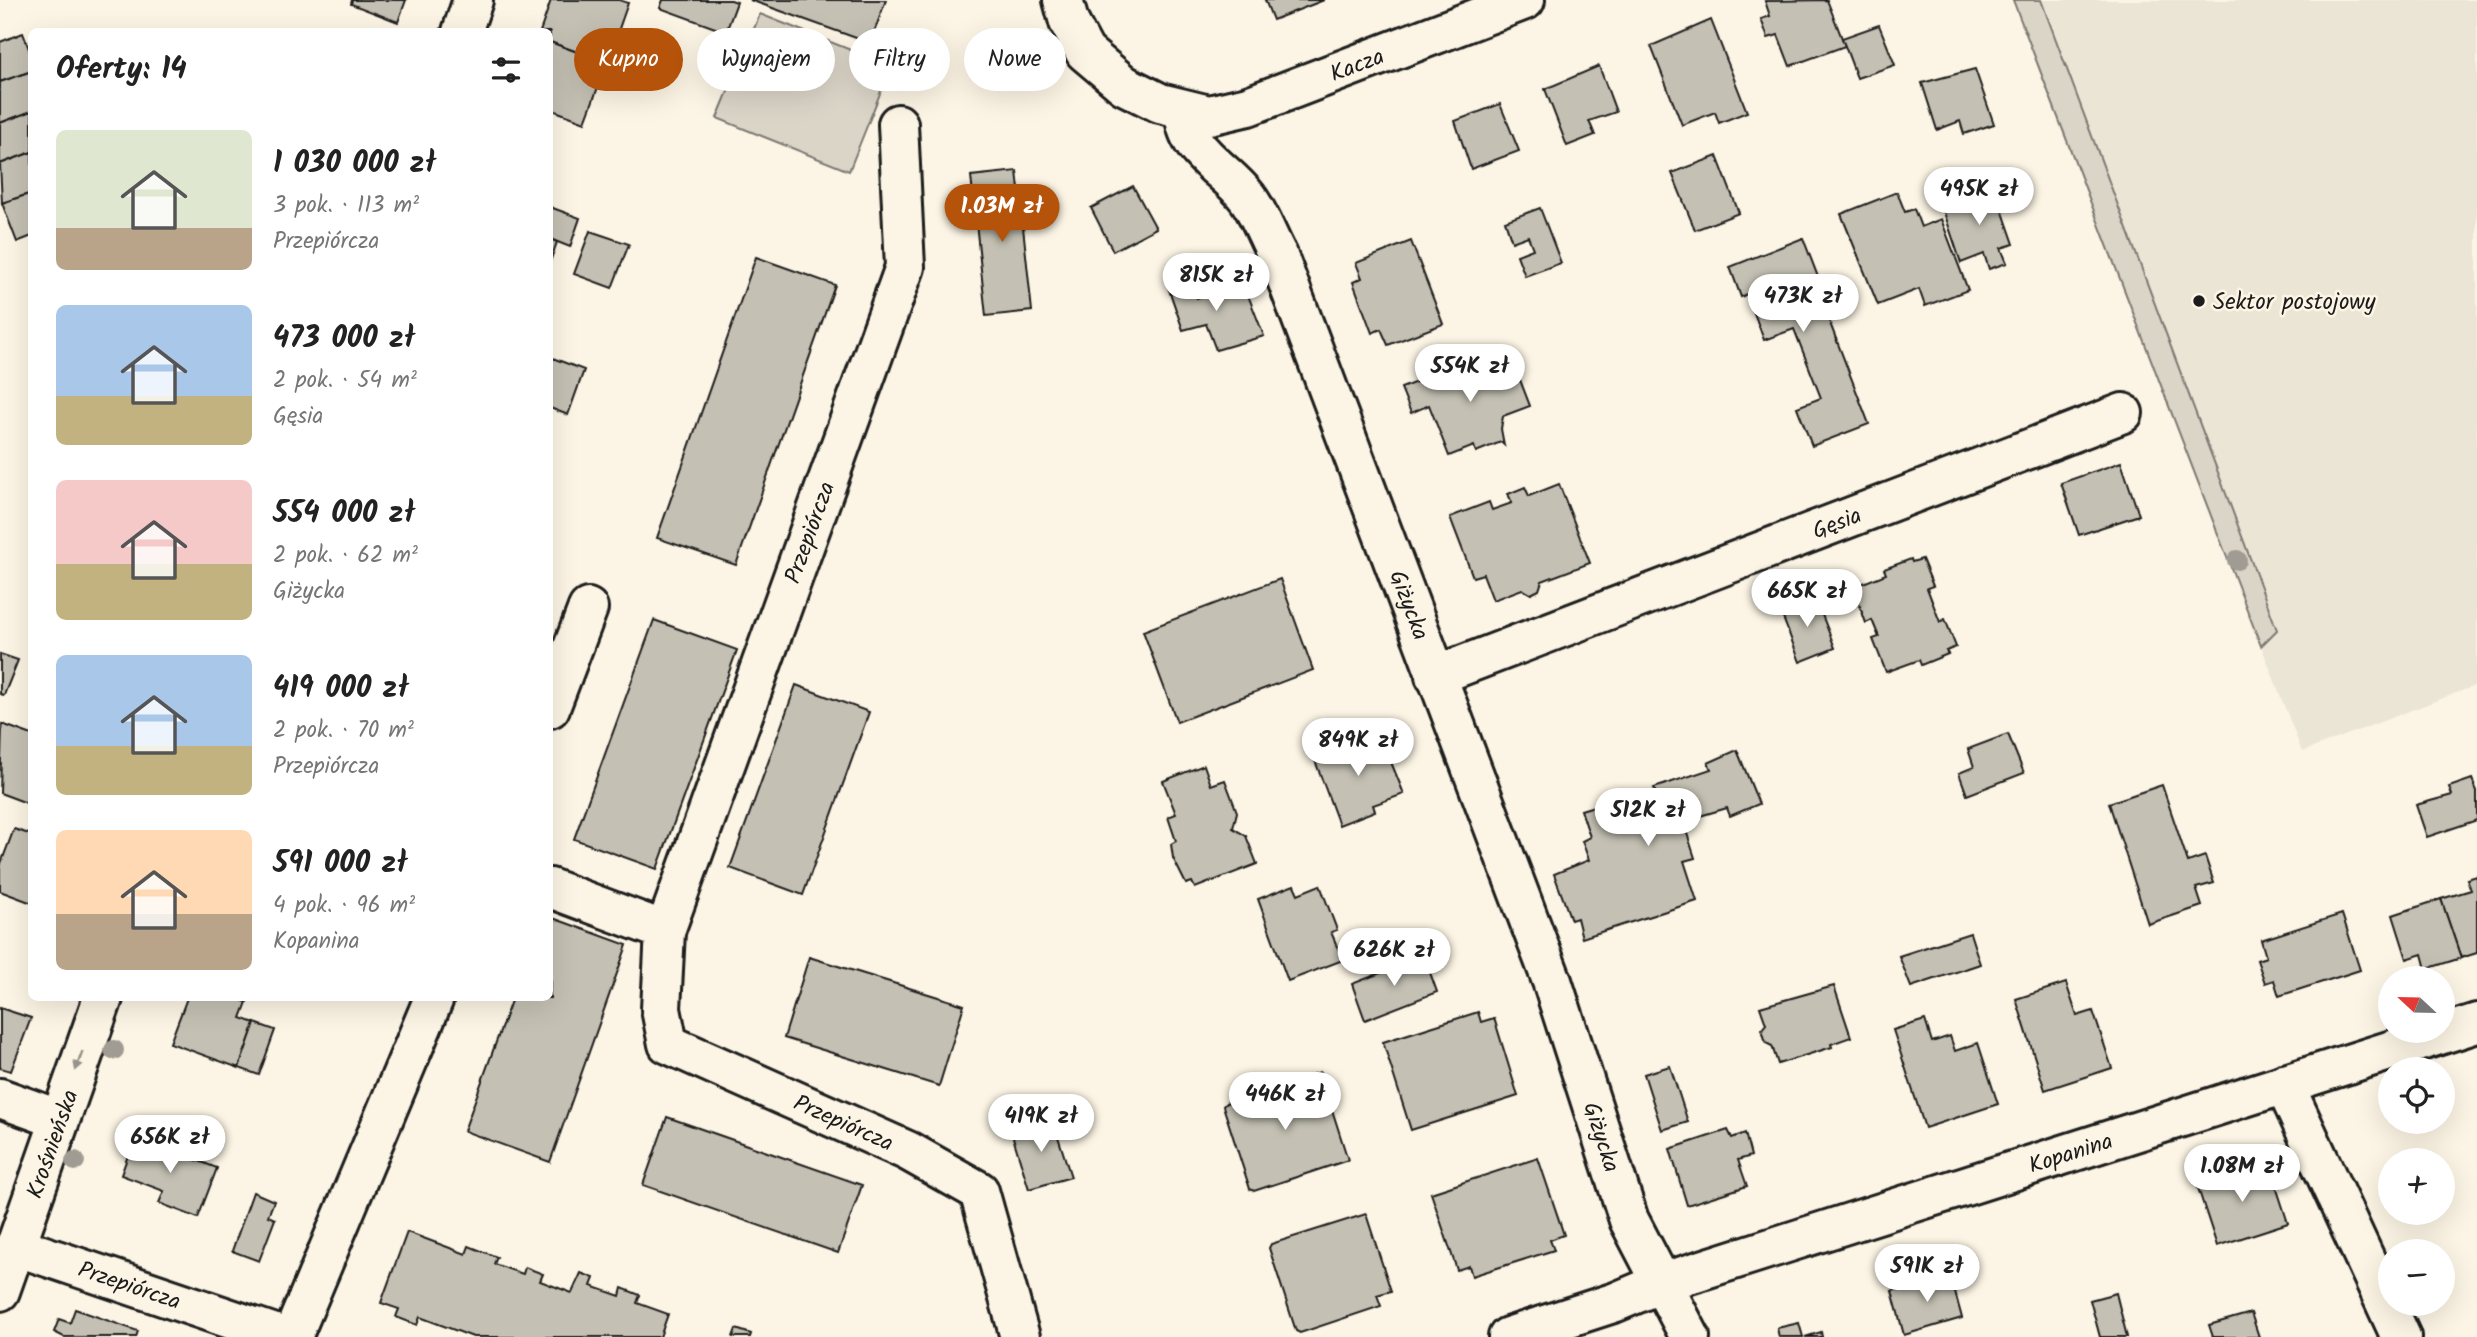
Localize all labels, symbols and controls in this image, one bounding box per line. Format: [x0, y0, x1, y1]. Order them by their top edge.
chip: Kupno [574, 28, 683, 91]
chip: Wynajem [697, 28, 835, 91]
chip: Filtry [849, 28, 950, 91]
chip: Nowe [964, 28, 1066, 91]
street label: Kacza [1325, 40, 1390, 93]
text: Oferty: 14 [56, 46, 187, 94]
icon: filters [487, 51, 525, 89]
text: 1 030 000 zł [273, 140, 436, 188]
icon: home [112, 158, 196, 242]
pin: 495K zł [1914, 168, 2044, 227]
text: 495K zł [1940, 172, 2018, 208]
pin: 1.03M zł [930, 184, 1074, 244]
text: 3 pok. · 113 m² [273, 188, 419, 224]
text: 1.03M zł [961, 189, 1043, 225]
text: Przepiórcza [273, 224, 379, 260]
pin: 815K zł [1151, 254, 1281, 313]
text: 815K zł [1179, 258, 1253, 294]
pin: 473K zł [1738, 274, 1868, 334]
text: 473K zł [1764, 279, 1842, 315]
place label: Sektor postojowy [2213, 285, 2376, 321]
marker: Sektor postojowy [2191, 293, 2207, 309]
text: 473 000 zł [273, 315, 415, 363]
icon: home [112, 333, 196, 417]
pin: 554K zł [1405, 344, 1535, 404]
text: 554K zł [1431, 349, 1509, 385]
text: 2 pok. · 54 m² [273, 363, 417, 399]
text: Gęsia [273, 399, 323, 435]
street label: Przepiórcza [776, 477, 846, 589]
text: 554 000 zł [273, 490, 415, 538]
street label: Gęsia [1807, 499, 1867, 550]
icon: home [112, 508, 196, 592]
text: 2 pok. · 62 m² [273, 538, 418, 574]
street label: Giżycka [1378, 565, 1438, 646]
pin: 665K zł [1742, 570, 1872, 629]
text: Giżycka [273, 574, 345, 610]
text: 665K zł [1767, 574, 1847, 610]
text: 419 000 zł [273, 665, 409, 713]
icon: home [112, 683, 196, 767]
text: 2 pok. · 70 m² [273, 713, 414, 749]
pin: 849K zł [1293, 718, 1423, 778]
text: 849K zł [1318, 723, 1398, 759]
text: Przepiórcza [273, 749, 379, 785]
pin: 512K zł [1583, 788, 1713, 848]
text: 512K zł [1611, 793, 1685, 829]
text: 591 000 zł [273, 840, 408, 888]
icon: home [112, 858, 196, 942]
text: 4 pok. · 96 m² [273, 888, 415, 924]
text: Kopanina [273, 924, 360, 960]
pin: 626K zł [1329, 928, 1459, 988]
text: 626K zł [1354, 933, 1434, 969]
north arrow [2378, 966, 2455, 1043]
map controls [2378, 966, 2455, 1316]
one-way arrow [73, 1051, 84, 1072]
button: locate [2378, 1057, 2455, 1134]
pin: 446K zł [1220, 1072, 1350, 1132]
text: 446K zł [1245, 1077, 1325, 1113]
street label: Krośnieńska [18, 1085, 89, 1204]
street label: Przepiórcza [787, 1086, 899, 1162]
pin: 419K zł [976, 1094, 1106, 1154]
street label: Giżycka [1572, 1098, 1629, 1177]
text: 419K zł [1004, 1099, 1078, 1135]
pin: 656K zł [105, 1116, 235, 1175]
text: 656K zł [130, 1120, 210, 1156]
street label: Kopanina [2024, 1124, 2118, 1185]
pin: 1.08M zł [2170, 1144, 2314, 1204]
button: + [2378, 1148, 2455, 1225]
text: 1.08M zł [2200, 1149, 2284, 1185]
button: − [2378, 1239, 2455, 1316]
pin: 591K zł [1862, 1244, 1992, 1304]
text: 591K zł [1891, 1249, 1963, 1285]
street label: Przepiórcza [73, 1253, 185, 1321]

